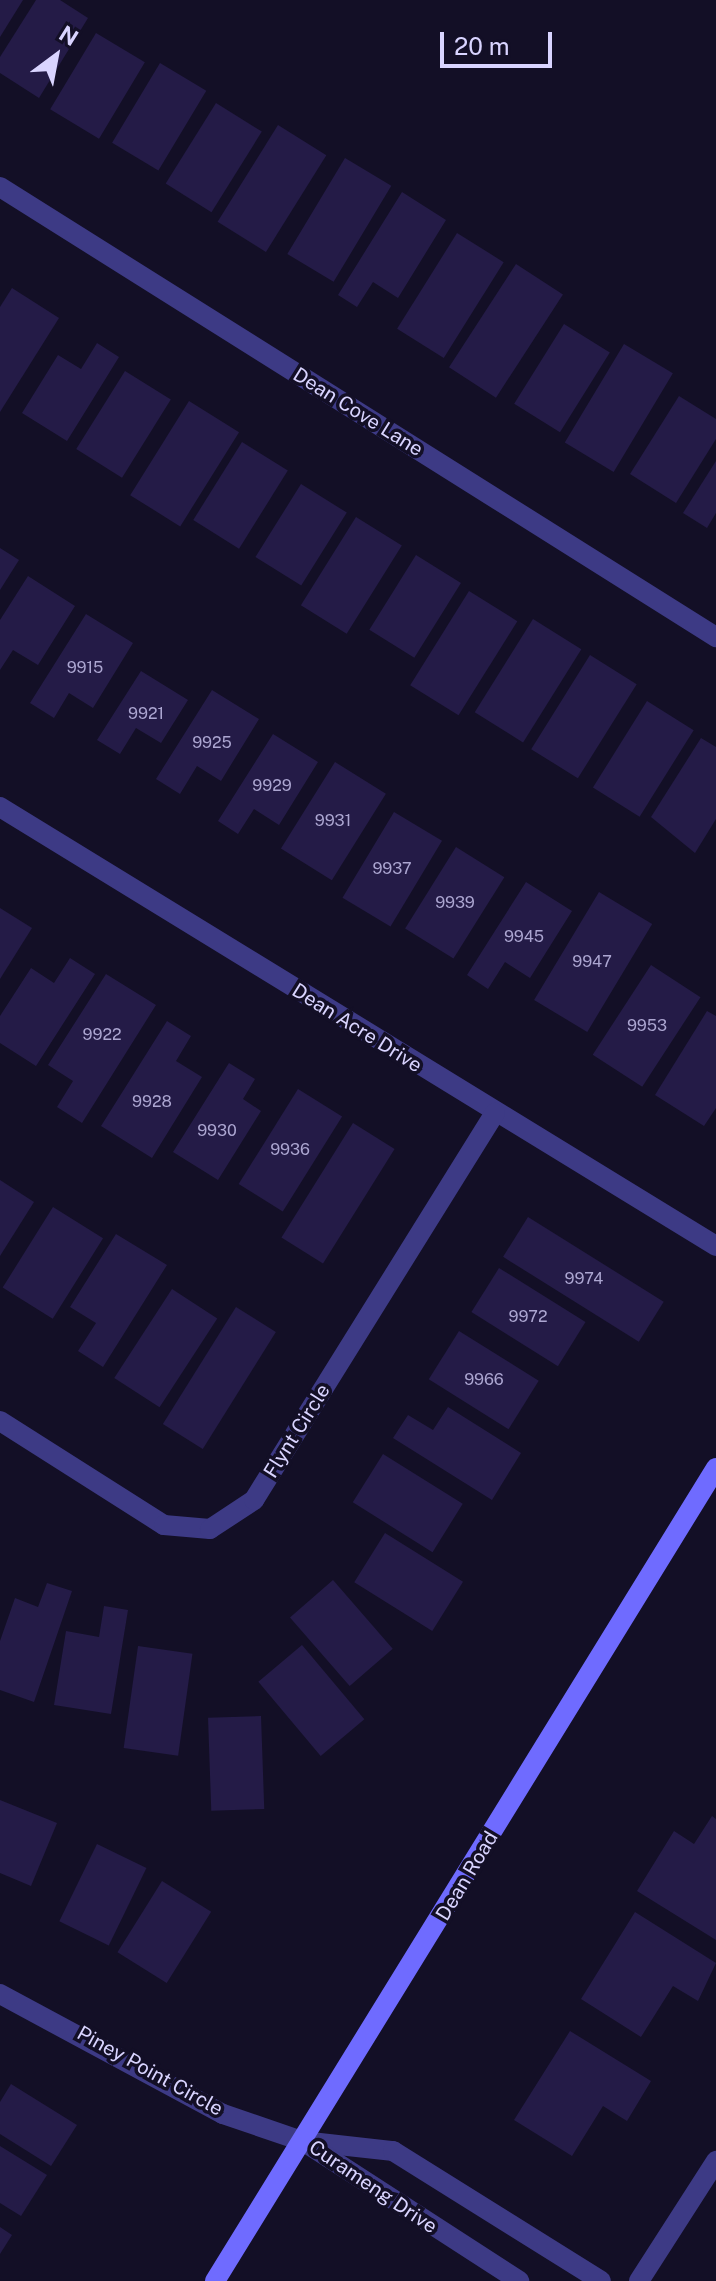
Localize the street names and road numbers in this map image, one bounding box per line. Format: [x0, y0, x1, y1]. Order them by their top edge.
street label: Dean Cove Lane [289, 362, 427, 462]
street label: Dean Acre Drive [288, 978, 426, 1078]
street label: Flynt Circle [259, 1380, 335, 1482]
street label: Dean Road [431, 1827, 503, 1925]
street label: Piney Point Circle [73, 2021, 227, 2121]
street label: Curameng Drive [304, 2135, 442, 2239]

